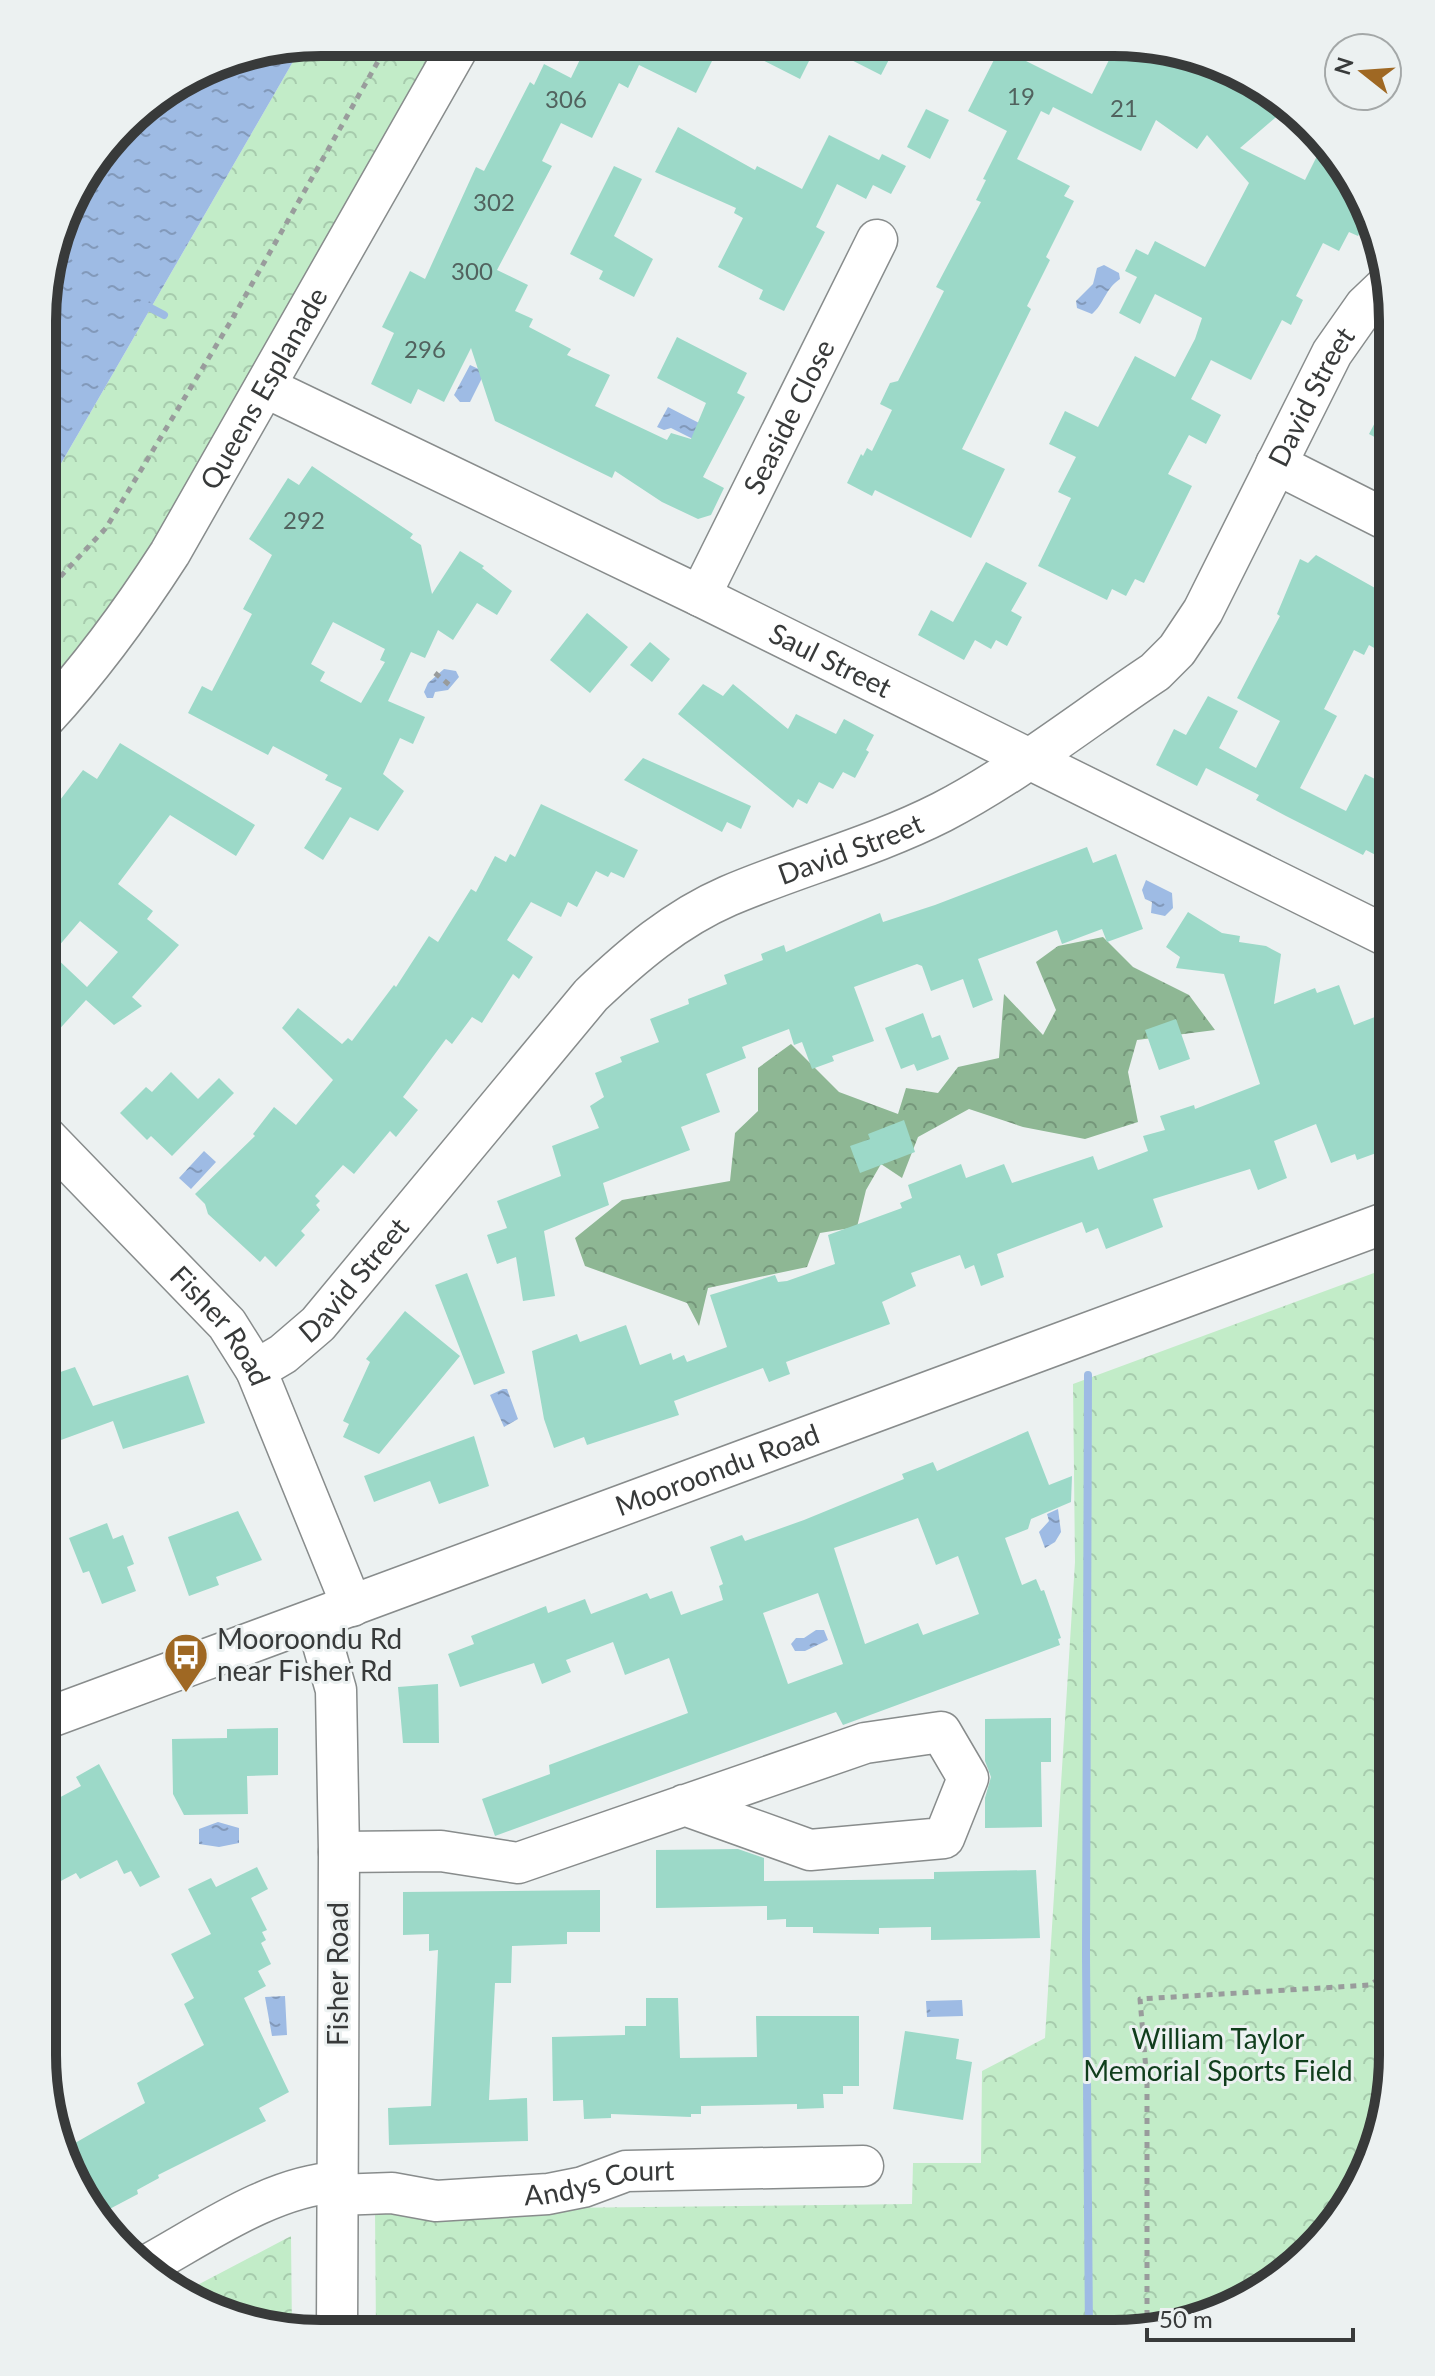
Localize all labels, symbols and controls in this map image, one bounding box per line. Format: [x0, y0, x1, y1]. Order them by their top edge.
north arrow [1323, 32, 1403, 112]
text: N [1328, 54, 1359, 78]
house number: 19 [1007, 81, 1035, 110]
house number: 306 [545, 84, 587, 113]
house number: 21 [1110, 93, 1138, 122]
house number: 302 [473, 187, 515, 216]
house number: 300 [451, 256, 493, 285]
street label: Queens Esplanade [192, 281, 334, 495]
street label: David Street [1260, 320, 1361, 472]
street label: Seaside Close [735, 333, 841, 499]
house number: 296 [404, 334, 446, 363]
house number: 292 [283, 505, 325, 534]
street label: Saul Street [764, 615, 897, 704]
street label: David Street [773, 805, 928, 891]
street label: David Street [291, 1210, 415, 1349]
street label: Fisher Road [164, 1258, 278, 1390]
street label: Mooroondu Road [610, 1416, 824, 1522]
place label: Mooroondu Rd near Fisher Rd [217, 1621, 402, 1687]
bus stop icon: Mooroondu Rd near Fisher Rd [162, 1631, 210, 1694]
street label: Fisher Road [320, 1902, 354, 2046]
park label: William Taylor Memorial Sports Field [1083, 2021, 1353, 2087]
street label: Andys Court [523, 2152, 675, 2211]
scale bar [1147, 2292, 1353, 2342]
text: 50 m [1159, 2304, 1213, 2333]

